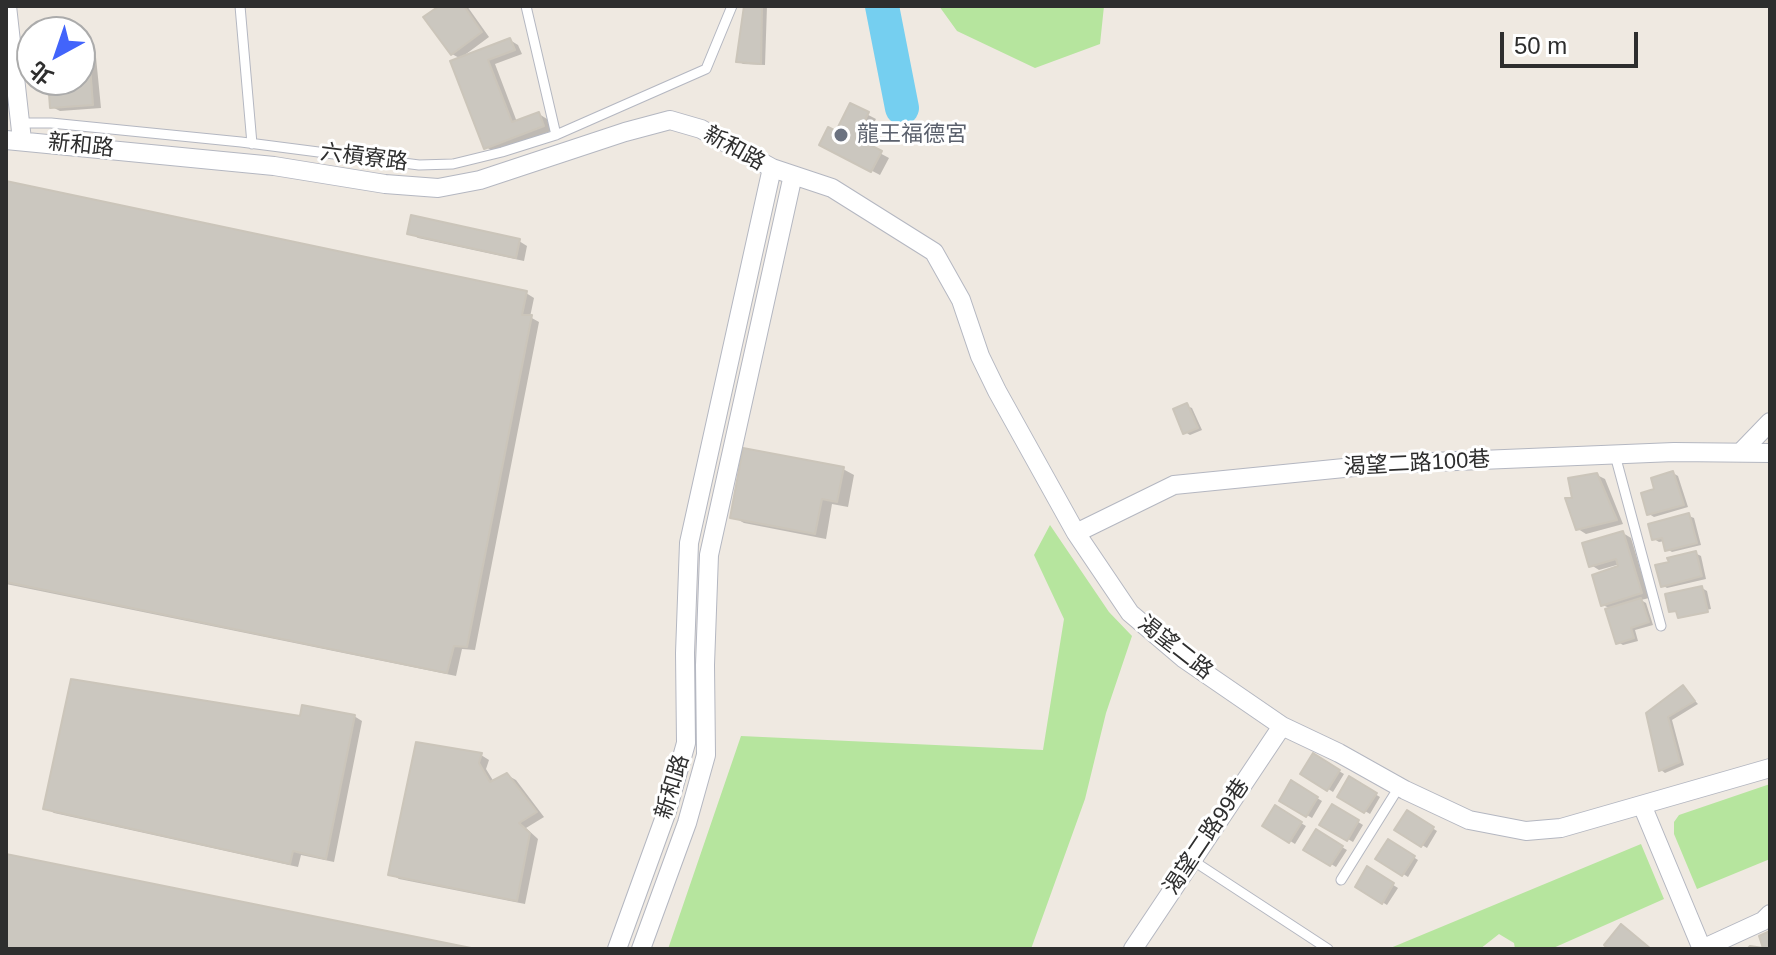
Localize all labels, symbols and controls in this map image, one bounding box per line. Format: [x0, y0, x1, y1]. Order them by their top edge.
north arrow [16, 16, 96, 96]
scale bar [1504, 16, 1642, 66]
text: 50 m [1514, 32, 1567, 59]
text: 北 [25, 57, 58, 90]
street label: 新和路 [699, 121, 769, 177]
place label: 龍王福德宮 [857, 122, 967, 148]
marker: 龍王福德宮 [832, 126, 850, 144]
street label: 新和路 [47, 129, 115, 163]
street label: 六槓寮路 [319, 140, 409, 176]
street label: 渴望二路100巷 [1343, 447, 1491, 481]
street label: 渴望二路 [1132, 611, 1218, 685]
street label: 新和路 [651, 752, 695, 822]
street label: 渴望二路99巷 [1158, 774, 1256, 900]

